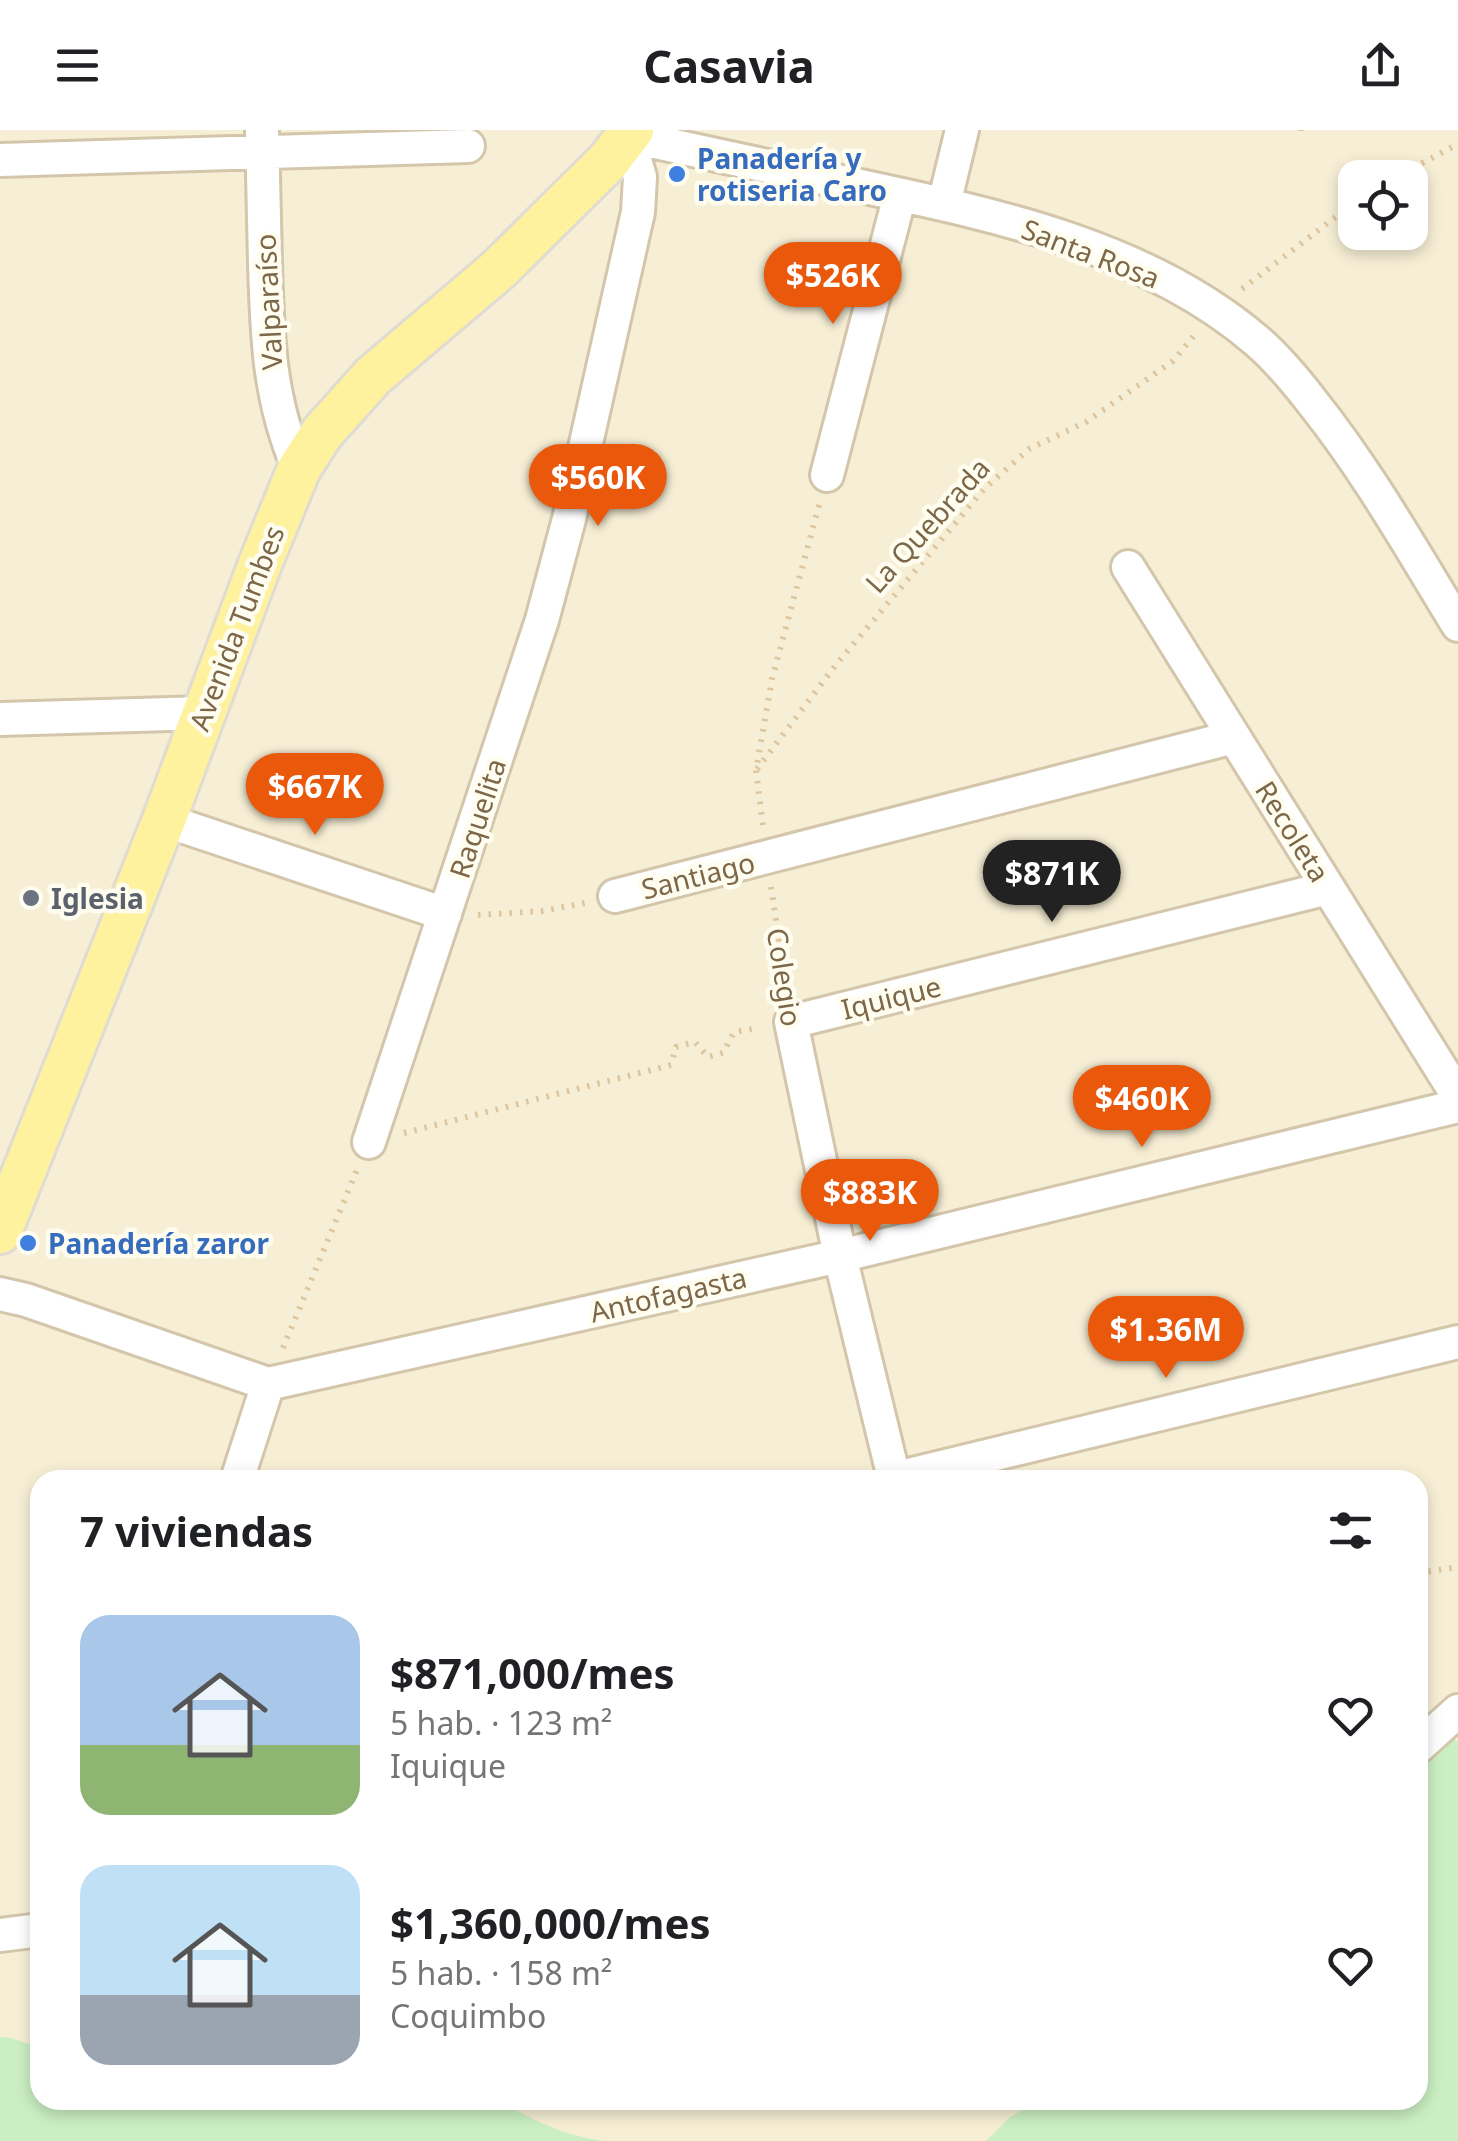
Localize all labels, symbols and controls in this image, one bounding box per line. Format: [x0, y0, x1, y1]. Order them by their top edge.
text: Casavia [643, 35, 815, 96]
icon: menu [50, 38, 105, 93]
icon: share [1353, 38, 1408, 93]
place label: Panadería y rotiseria Caro [697, 139, 887, 209]
map controls [1338, 160, 1428, 250]
button: locate [1338, 160, 1428, 250]
marker: Panadería y rotiseria Caro [666, 163, 688, 185]
street label: Santa Rosa [1017, 209, 1165, 297]
street label: Valparaíso [245, 233, 291, 371]
pin: $526K [763, 242, 903, 327]
text: $526K [786, 253, 880, 296]
pin: $560K [528, 444, 668, 529]
street label: La Quebrada [856, 449, 998, 601]
text: $560K [551, 455, 645, 498]
street label: Avenida Tumbes [179, 520, 293, 736]
pin: $667K [245, 753, 385, 838]
street label: Raquelita [440, 753, 514, 883]
text: $667K [268, 764, 362, 807]
street label: Recoleta [1247, 773, 1339, 889]
pin: $871K [982, 840, 1122, 925]
street label: Santiago [637, 843, 759, 907]
text: $871K [1005, 851, 1099, 894]
place label: Iglesia [51, 879, 144, 917]
marker: Iglesia [20, 887, 42, 909]
street label: Colegio [758, 925, 812, 1029]
street label: Iquique [837, 966, 945, 1028]
pin: $460K [1072, 1065, 1212, 1150]
text: $460K [1095, 1076, 1189, 1119]
pin: $883K [800, 1159, 940, 1244]
text: $883K [823, 1170, 917, 1213]
place label: Panadería zaror [48, 1224, 270, 1262]
marker: Panadería zaror [17, 1232, 39, 1254]
street label: Antofagasta [586, 1258, 750, 1330]
pin: $1.36M [1085, 1296, 1247, 1381]
text: $1.36M [1110, 1307, 1222, 1350]
text: 7 viviendas [80, 1502, 313, 1559]
icon: filters [1323, 1503, 1378, 1558]
text: $871,000/mes [390, 1644, 675, 1701]
icon: home [160, 1655, 280, 1775]
icon: heart [1323, 1688, 1378, 1743]
text: 5 hab. · 123 m² [390, 1701, 612, 1744]
text: Iquique [390, 1744, 506, 1787]
text: $1,360,000/mes [390, 1894, 711, 1951]
icon: home [160, 1905, 280, 2025]
icon: heart [1323, 1938, 1378, 1993]
text: 5 hab. · 158 m² [390, 1951, 612, 1994]
text: Coquimbo [390, 1994, 546, 2037]

